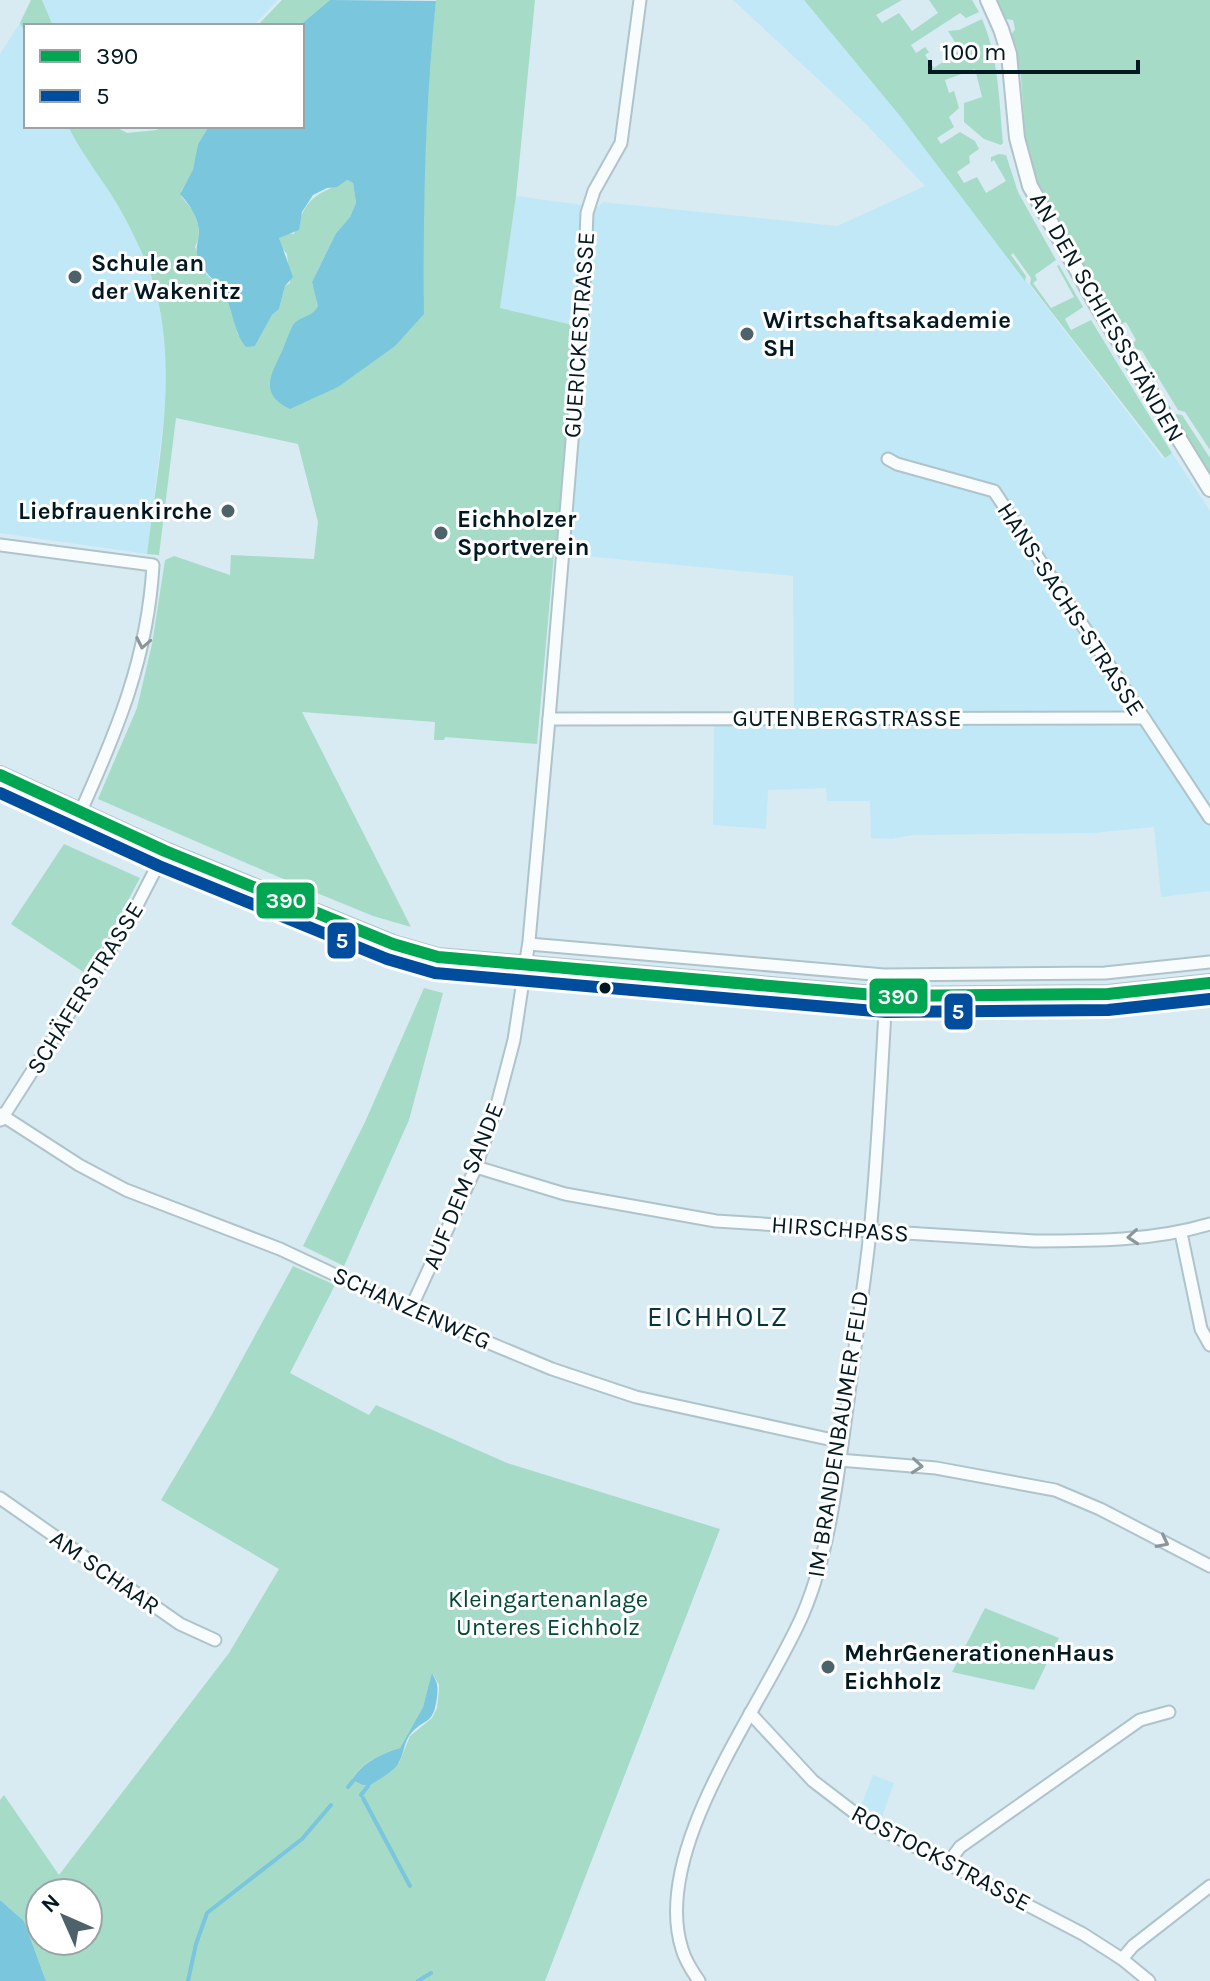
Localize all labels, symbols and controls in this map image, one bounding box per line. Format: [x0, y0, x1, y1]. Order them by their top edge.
legend [24, 24, 304, 128]
scale bar [930, 24, 1138, 74]
text: 100 m [942, 38, 1007, 66]
text: 390 [96, 42, 138, 70]
text: 5 [96, 82, 110, 110]
street label: AN DEN SCHIESSSTÄNDEN [1024, 187, 1190, 447]
street label: GUERICKESTRASSE [558, 231, 600, 439]
place label: Schule an der Wakenitz [91, 249, 241, 305]
marker: Schule an der Wakenitz [66, 268, 84, 286]
place label: Wirtschaftsakademie SH [763, 306, 1011, 362]
marker: Wirtschaftsakademie SH [738, 325, 756, 343]
place label: Liebfrauenkirche [18, 497, 212, 525]
street label: HANS-SACHS-STRASSE [992, 497, 1150, 721]
marker: Liebfrauenkirche [219, 502, 237, 520]
place label: Eichholzer Sportverein [457, 505, 590, 561]
marker: Eichholzer Sportverein [432, 524, 450, 542]
one-way arrow [135, 635, 152, 649]
street label: GUTENBERGSTRASSE [732, 704, 962, 732]
line badge: 390 [255, 881, 316, 920]
text: 390 [265, 888, 307, 914]
street label: SCHÄFERSTRASSE [21, 897, 149, 1079]
line badge: 5 [326, 921, 357, 960]
text: 5 [336, 928, 348, 954]
line badge: 390 [868, 977, 929, 1015]
unlabelled marker [597, 980, 613, 996]
text: 390 [877, 984, 919, 1010]
line badge: 5 [943, 992, 974, 1031]
text: 5 [952, 999, 964, 1025]
street label: AUF DEM SANDE [417, 1099, 509, 1273]
street label: HIRSCHPASS [770, 1210, 910, 1248]
one-way arrow [1126, 1229, 1139, 1246]
street label: SCHANZENWEG [329, 1261, 495, 1355]
street label: IM BRANDENBAUMER FELD [801, 1289, 875, 1579]
district label: EICHHOLZ [647, 1300, 789, 1333]
one-way arrow [911, 1457, 924, 1474]
street label: AM SCHAAR [45, 1524, 165, 1620]
one-way arrow [1155, 1532, 1170, 1547]
park label: Kleingartenanlage Unteres Eichholz [448, 1585, 648, 1641]
place label: MehrGenerationenHaus Eichholz [844, 1639, 1114, 1695]
marker: MehrGenerationenHaus Eichholz [819, 1658, 837, 1676]
street label: ROSTOCKSTRASSE [847, 1799, 1035, 1917]
north arrow [24, 1877, 104, 1957]
text: N [36, 1889, 65, 1918]

